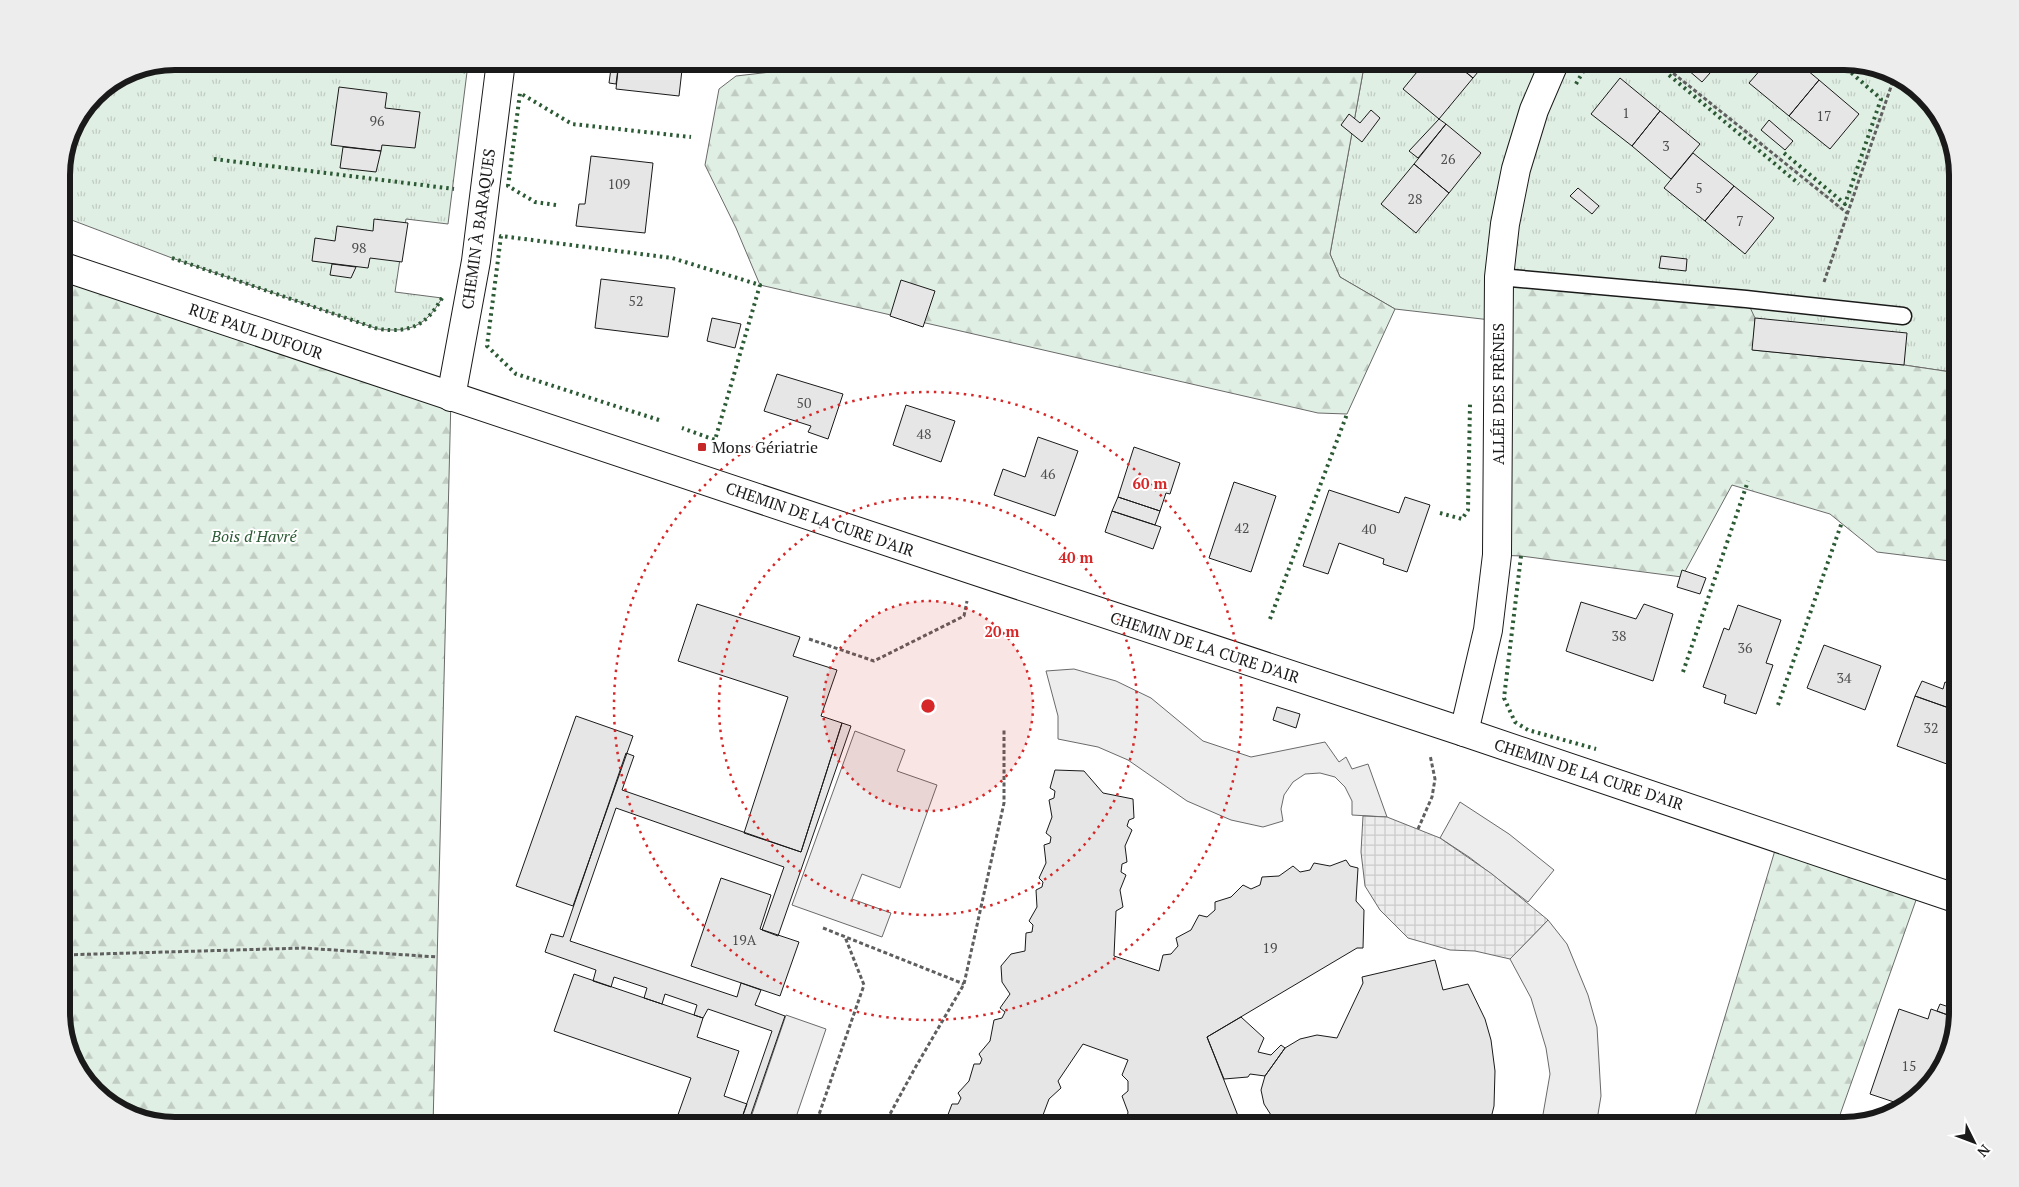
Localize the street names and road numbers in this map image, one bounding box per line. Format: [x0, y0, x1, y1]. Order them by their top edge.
street label: CHEMIN À BARAQUES [456, 147, 500, 311]
street label: RUE PAUL DUFOUR [186, 298, 327, 365]
street label: ALLÉE DES FRÊNES [1487, 323, 1509, 465]
street label: CHEMIN DE LA CURE D'AIR [723, 476, 918, 562]
street label: CHEMIN DE LA CURE D'AIR [1107, 606, 1303, 688]
street label: CHEMIN DE LA CURE D'AIR [1491, 733, 1687, 815]

